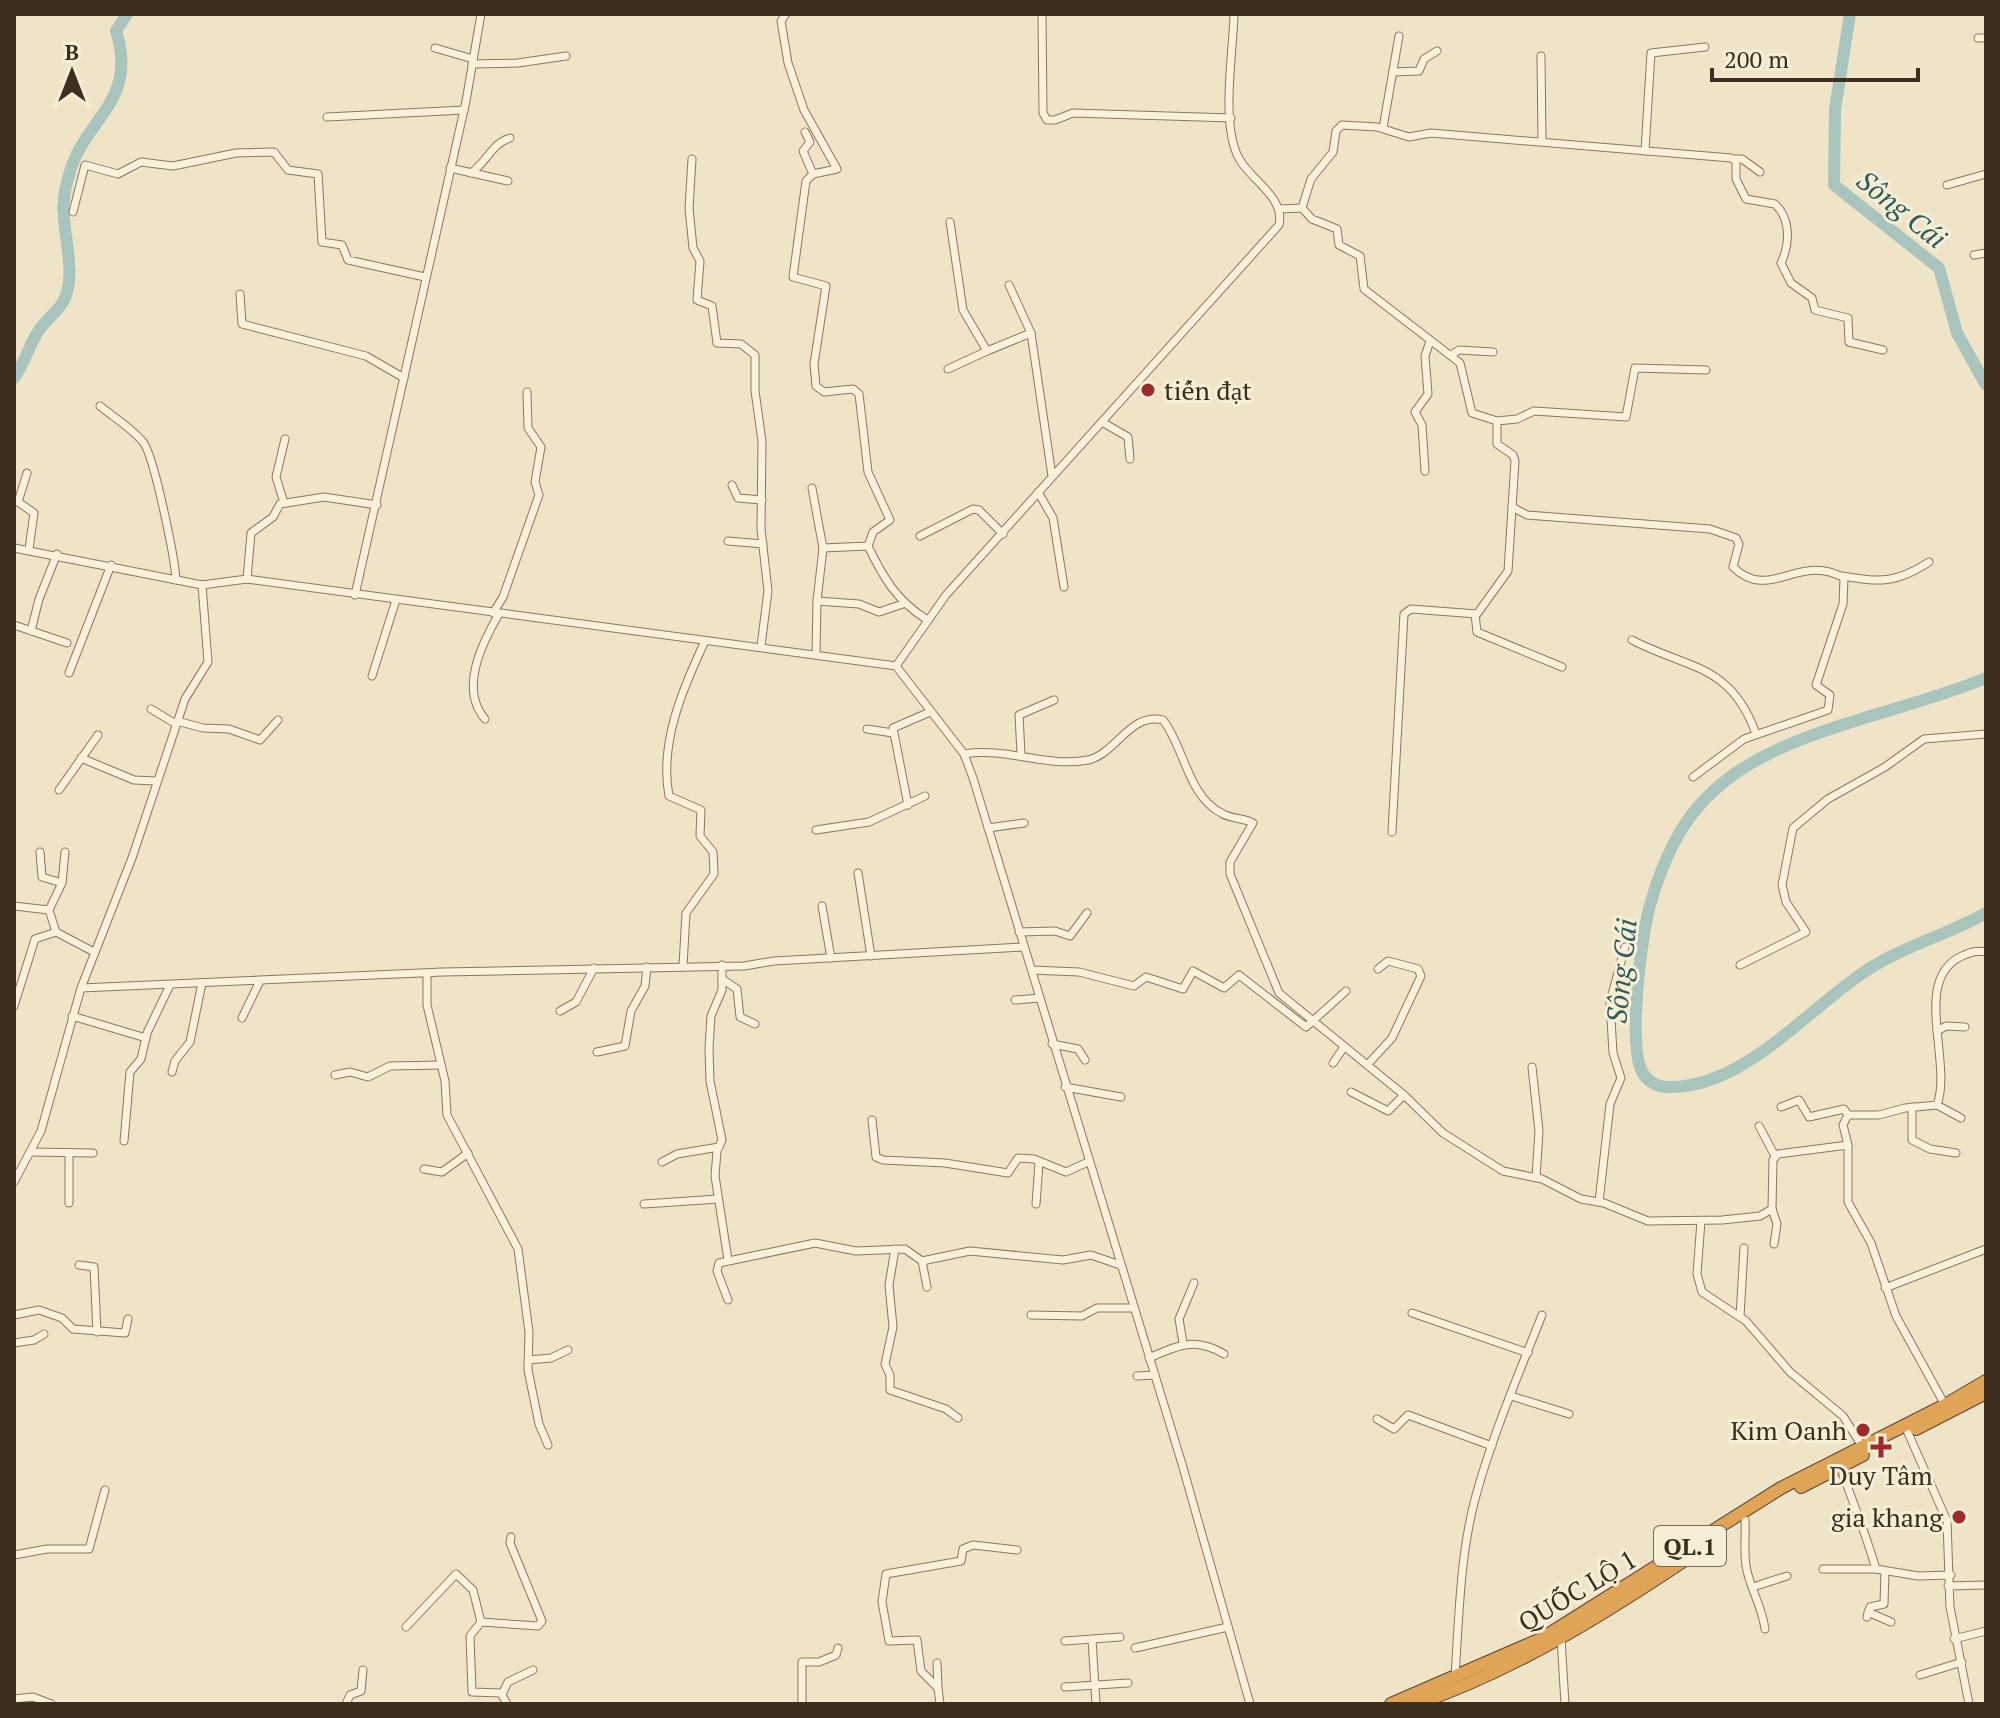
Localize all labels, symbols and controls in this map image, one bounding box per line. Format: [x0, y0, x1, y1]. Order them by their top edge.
north arrow [32, 32, 112, 112]
scale bar [1712, 32, 1918, 82]
text: B [65, 37, 79, 66]
text: 200 m [1724, 43, 1789, 75]
water label: Sông Cái [1850, 162, 1955, 257]
place label: tiến đạt [1164, 373, 1252, 407]
marker: tiến đạt [1139, 381, 1157, 399]
water label: Sông Cái [1597, 917, 1645, 1025]
place label: Kim Oanh [1731, 1413, 1847, 1447]
marker: Kim Oanh [1854, 1421, 1872, 1439]
marker: Duy Tâm [1872, 1438, 1890, 1456]
place label: Duy Tâm [1829, 1458, 1933, 1492]
place label: gia khang [1831, 1500, 1943, 1534]
marker: gia khang [1950, 1508, 1968, 1526]
road number: QL.1 [1654, 1526, 1726, 1566]
street label: QUỐC LỘ 1 [1512, 1541, 1642, 1639]

